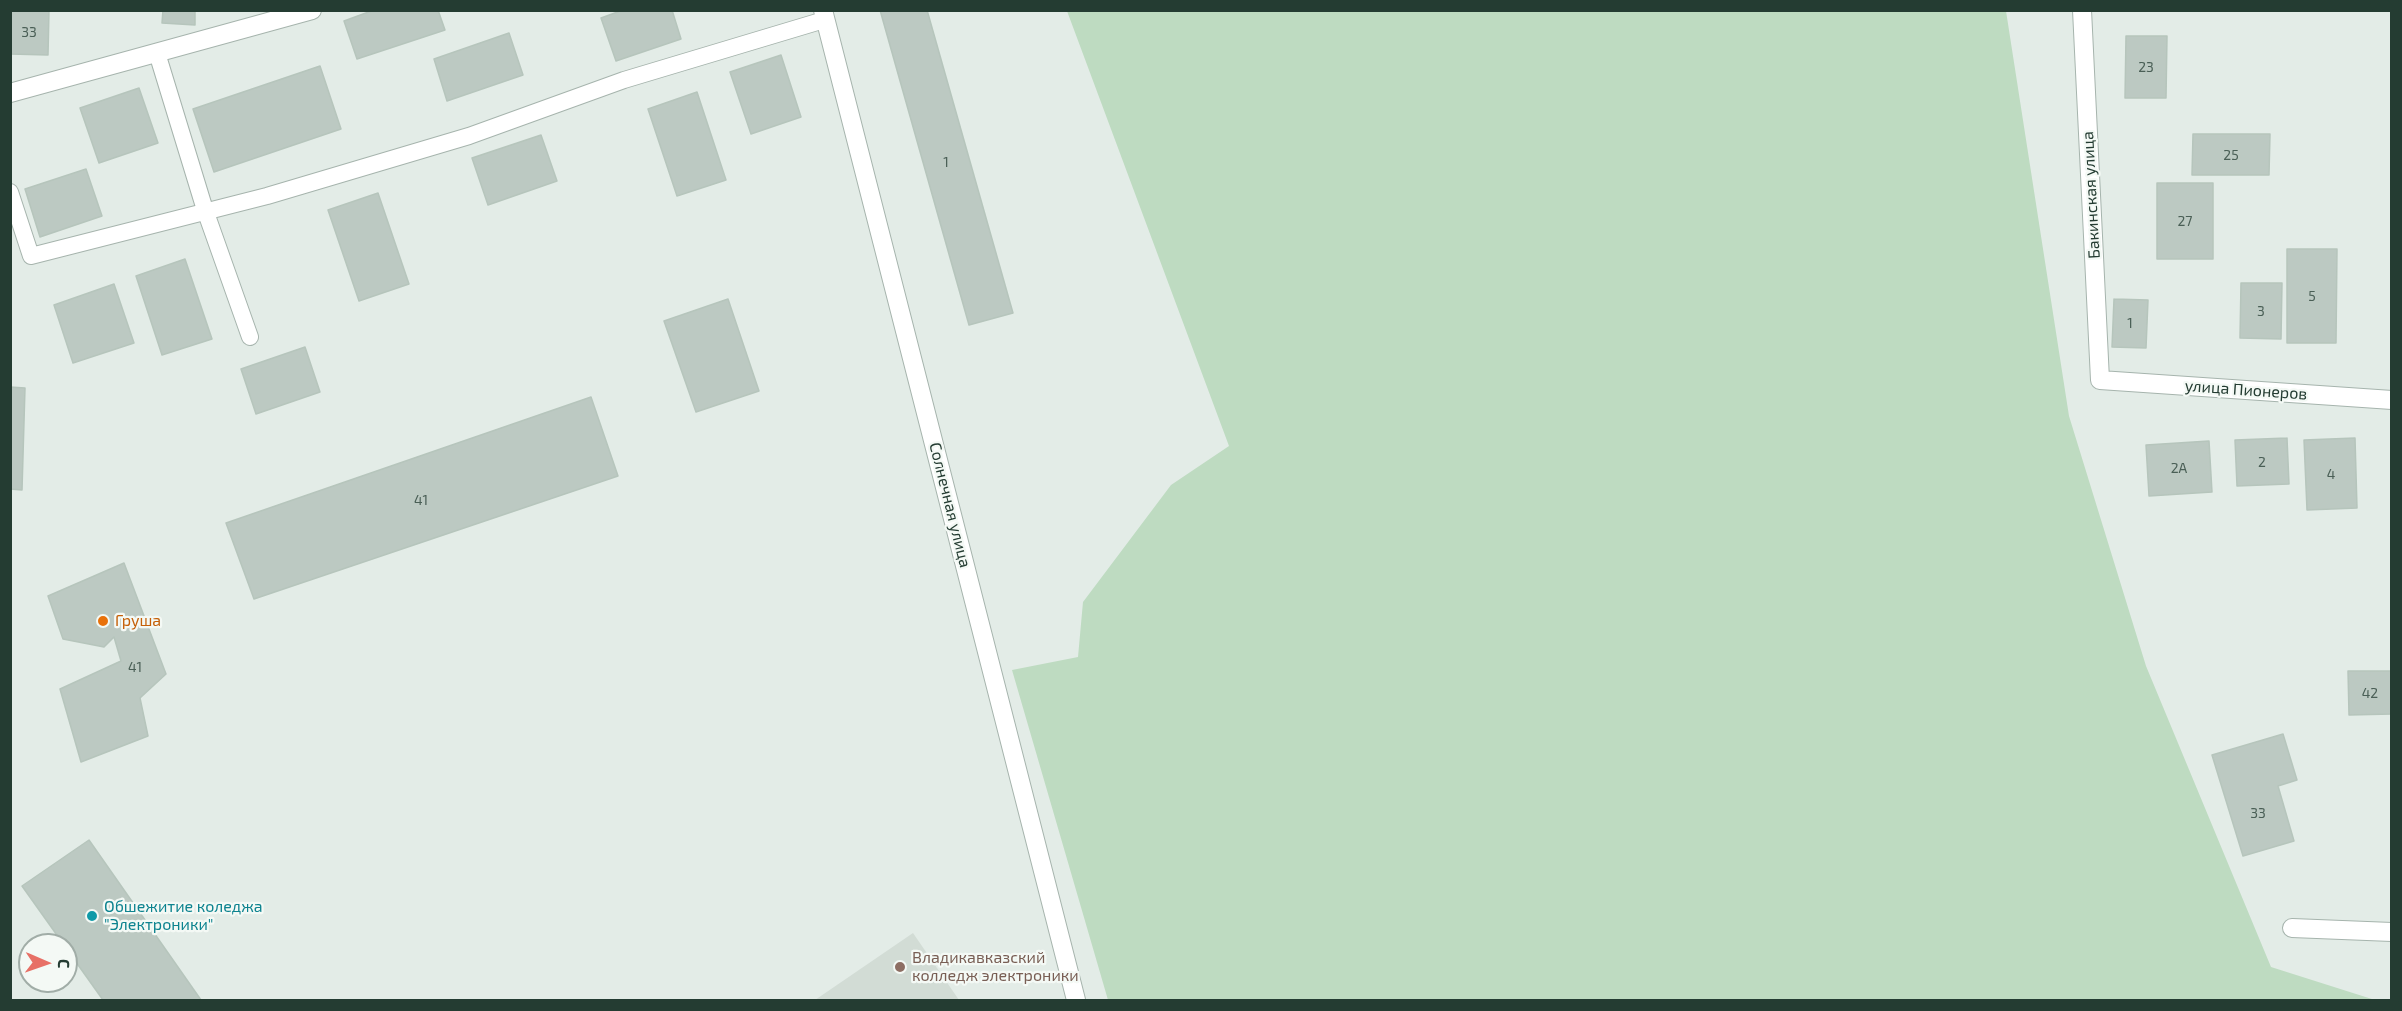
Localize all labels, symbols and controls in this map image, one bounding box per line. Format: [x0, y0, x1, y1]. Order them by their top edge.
house number: 33 [21, 24, 37, 40]
house number: 23 [2138, 59, 2154, 75]
street label: Бакинская улица [2078, 131, 2104, 259]
house number: 25 [2223, 147, 2239, 163]
house number: 1 [943, 154, 949, 170]
house number: 27 [2177, 213, 2193, 229]
house number: 5 [2308, 288, 2316, 304]
house number: 3 [2257, 303, 2265, 319]
house number: 1 [2127, 315, 2133, 331]
street label: улица Пионеров [2184, 376, 2308, 404]
street label: Солнечная улица [925, 440, 975, 570]
house number: 2 [2258, 454, 2266, 470]
house number: 2А [2171, 460, 2187, 476]
house number: 4 [2327, 466, 2335, 482]
house number: 41 [414, 492, 428, 508]
place label: Груша [115, 611, 161, 631]
marker: Груша [96, 614, 110, 628]
house number: 41 [128, 659, 142, 675]
house number: 42 [2362, 685, 2378, 701]
house number: 33 [2250, 805, 2266, 821]
place label: Обшежитие коледжа "Электроники" [104, 897, 263, 935]
marker: Обшежитие коледжа "Электроники" [85, 909, 99, 923]
north arrow [18, 933, 78, 993]
place label: Владикавказский колледж электроники [912, 948, 1079, 986]
text: С [55, 959, 74, 969]
marker: Владикавказский колледж электроники [893, 960, 907, 974]

